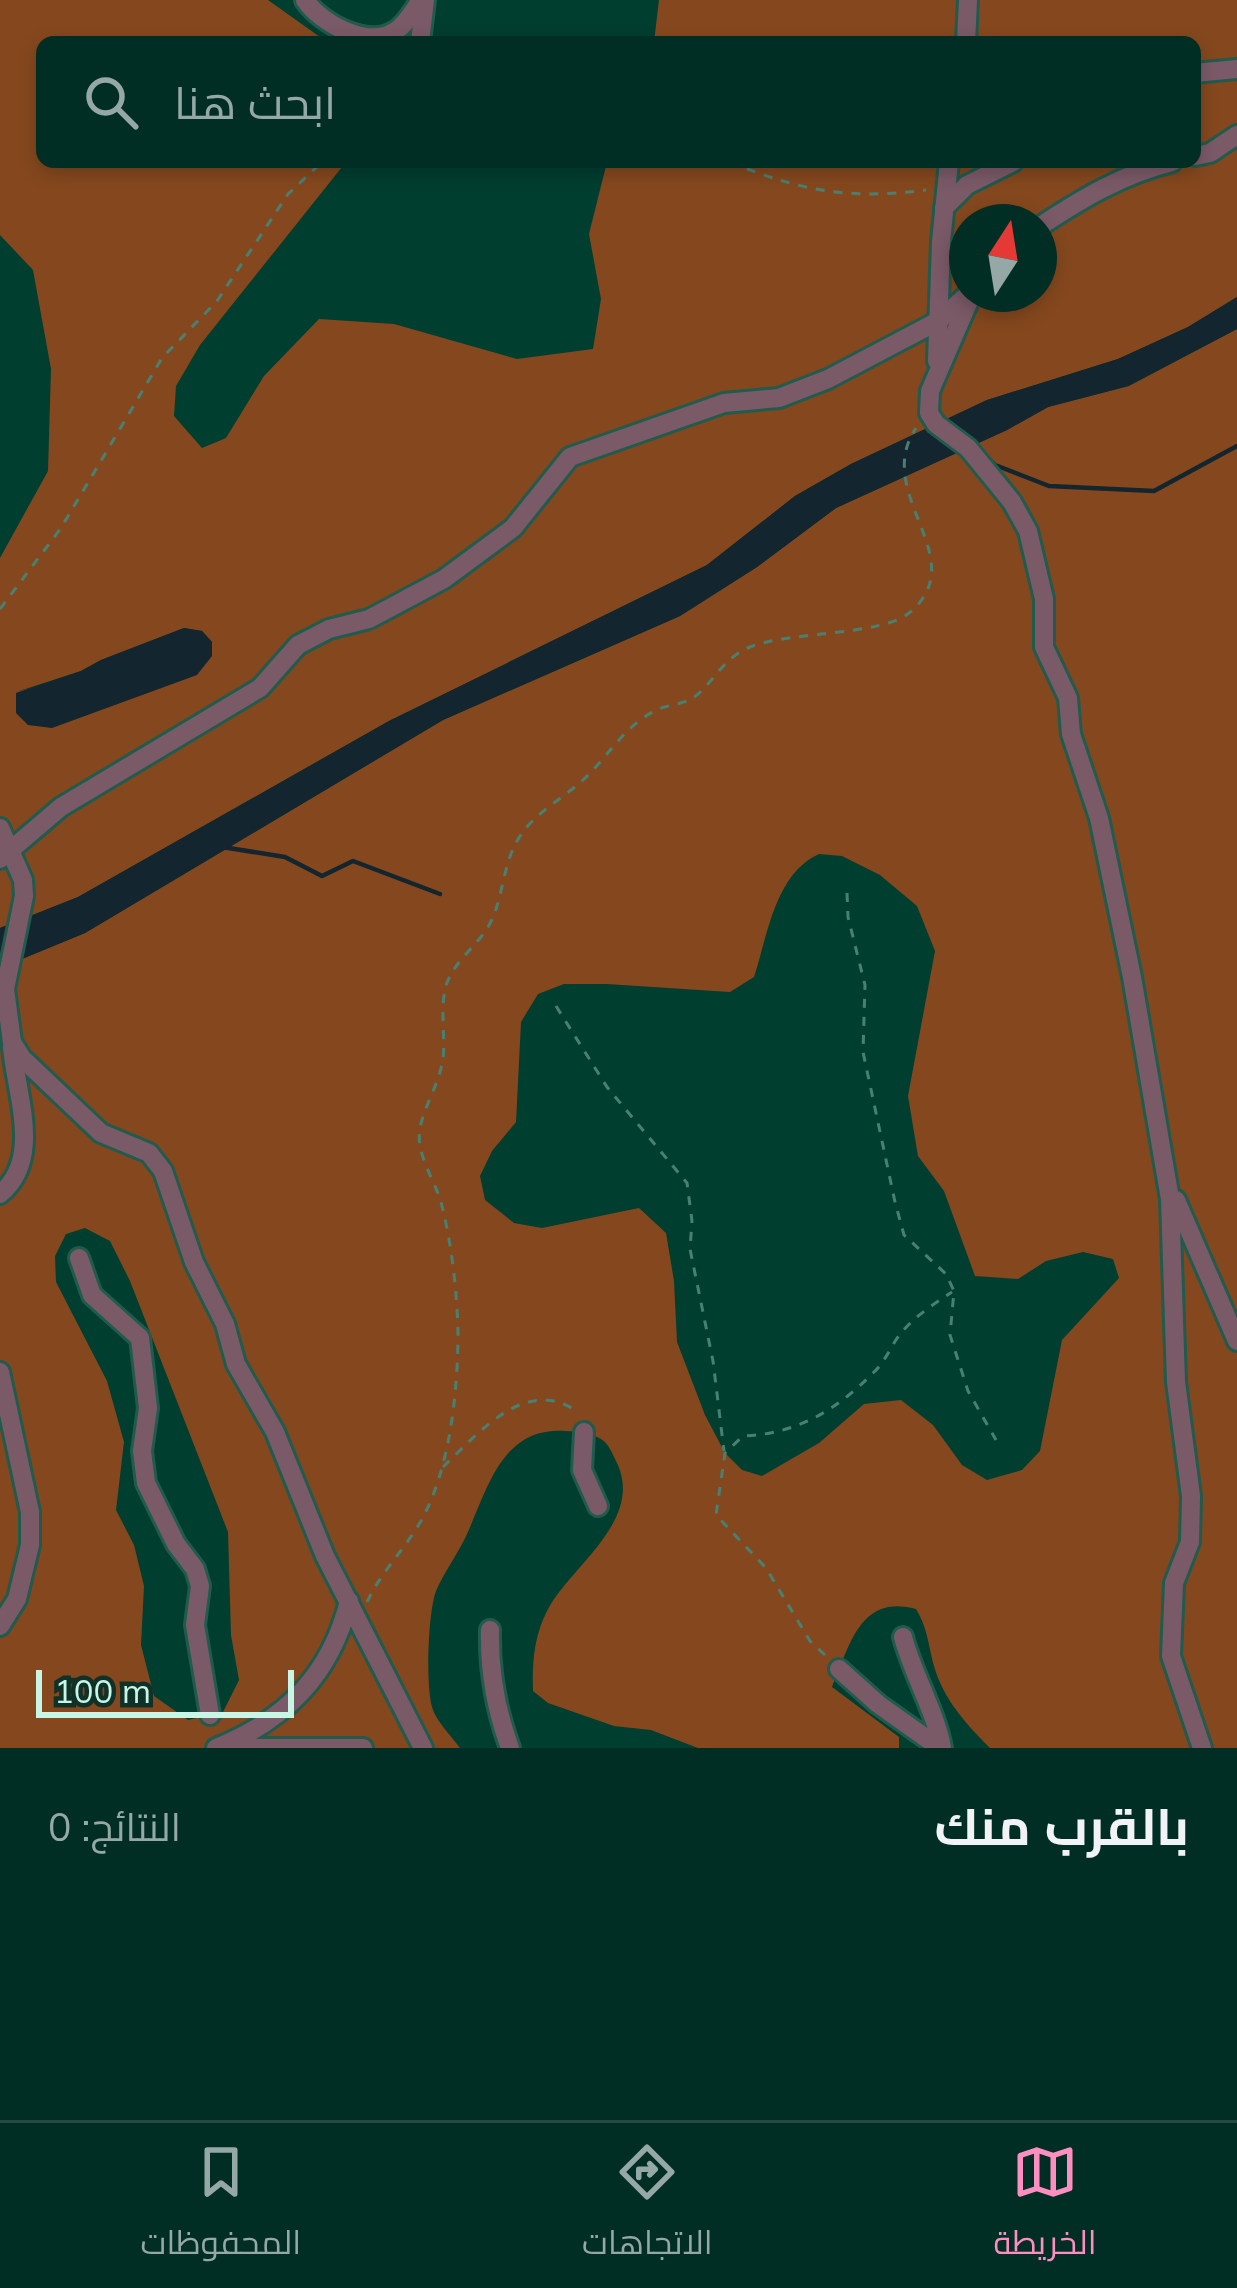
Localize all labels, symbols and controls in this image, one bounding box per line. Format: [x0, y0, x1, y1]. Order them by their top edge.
search box [36, 36, 1201, 168]
icon: search [78, 69, 144, 135]
text: ابحث هنا [174, 74, 336, 130]
north arrow [949, 204, 1057, 312]
scale bar [36, 1664, 294, 1717]
text: 100 m [54, 1670, 151, 1711]
text: بالقرب منك [934, 1794, 1189, 1858]
text: النتائج: 0 [48, 1802, 181, 1851]
tab: المحفوظات [140, 2139, 301, 2273]
tab: الاتجاهات [582, 2139, 713, 2273]
tab: الخريطة [994, 2139, 1097, 2273]

